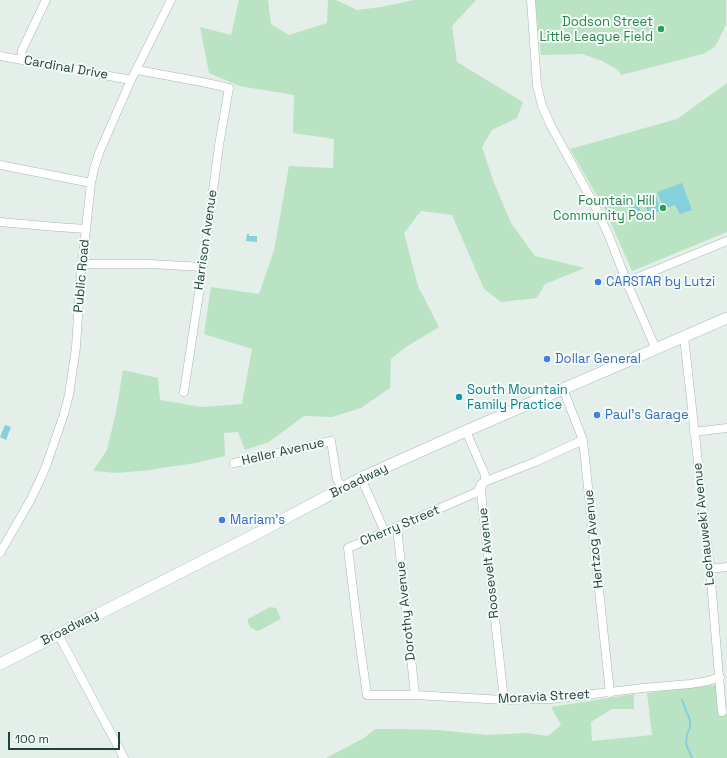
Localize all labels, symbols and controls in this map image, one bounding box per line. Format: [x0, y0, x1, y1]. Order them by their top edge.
place label: Dodson Street Little League Field [539, 14, 653, 45]
marker: Dodson Street Little League Field [656, 24, 666, 34]
street label: Cardinal Drive [23, 53, 109, 83]
street label: Harrison Avenue [191, 189, 221, 291]
place label: Fountain Hill Community Pool [553, 193, 655, 224]
marker: Fountain Hill Community Pool [658, 203, 668, 213]
street label: Public Road [71, 239, 93, 313]
place label: CARSTAR by Lutzi [606, 274, 715, 290]
marker: CARSTAR by Lutzi [593, 277, 603, 287]
place label: Dollar General [555, 351, 641, 367]
marker: Dollar General [542, 354, 552, 364]
place label: South Mountain Family Practice [467, 382, 568, 413]
marker: South Mountain Family Practice [454, 392, 464, 402]
place label: Paul's Garage [605, 407, 689, 423]
marker: Paul's Garage [592, 410, 602, 420]
street label: Heller Avenue [240, 435, 326, 469]
street label: Broadway [327, 460, 391, 502]
street label: Lechauweki Avenue [690, 462, 718, 586]
street label: Hertzog Avenue [581, 489, 607, 589]
street label: Cherry Street [358, 502, 442, 550]
street label: Roosevelt Avenue [475, 507, 503, 619]
place label: Mariam's [230, 512, 285, 528]
marker: Mariam's [217, 515, 227, 525]
street label: Dorothy Avenue [393, 560, 419, 662]
street label: Broadway [39, 607, 101, 649]
street label: Moravia Street [498, 687, 590, 707]
scale bar [10, 724, 122, 750]
text: 100 m [15, 731, 49, 747]

